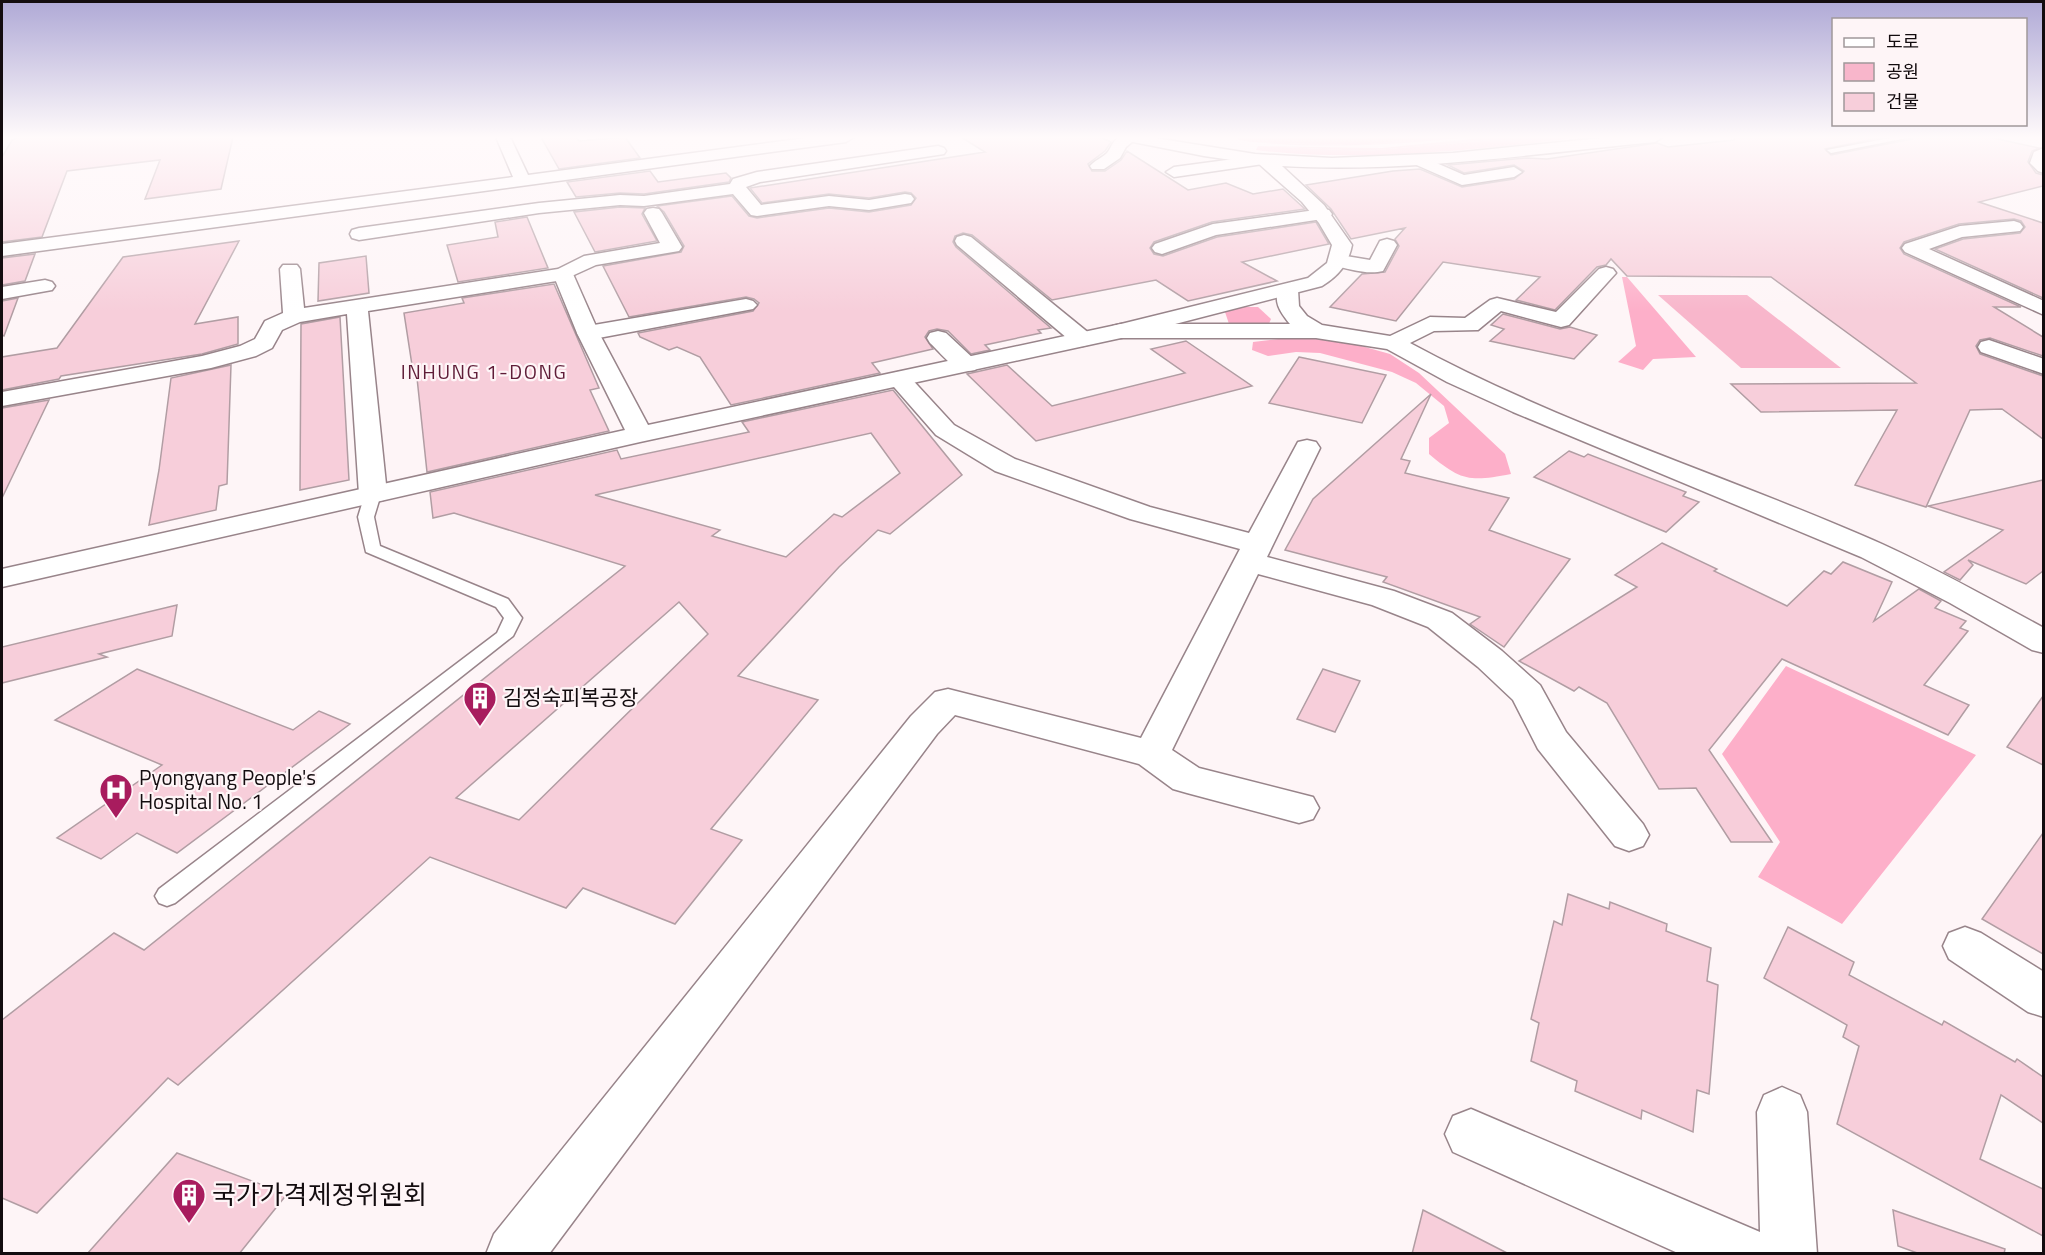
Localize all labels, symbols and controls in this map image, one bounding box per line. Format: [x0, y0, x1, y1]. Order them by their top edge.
legend [1832, 18, 2027, 126]
text: 도로 [1886, 28, 1919, 55]
text: 공원 [1886, 58, 1919, 85]
text: 건물 [1886, 88, 1919, 115]
district label: INHUNG 1-DONG [401, 356, 567, 387]
building icon: 김정숙피복공장 [462, 680, 498, 727]
place label: 김정숙피복공장 [503, 681, 638, 713]
place label: Pyongyang People's Hospital No. 1 [139, 761, 316, 817]
hospital icon: Pyongyang People's Hospital No. 1 [98, 772, 134, 819]
place label: 국가가격제정위원회 [212, 1175, 427, 1214]
building icon: 국가가격제정위원회 [171, 1177, 207, 1224]

